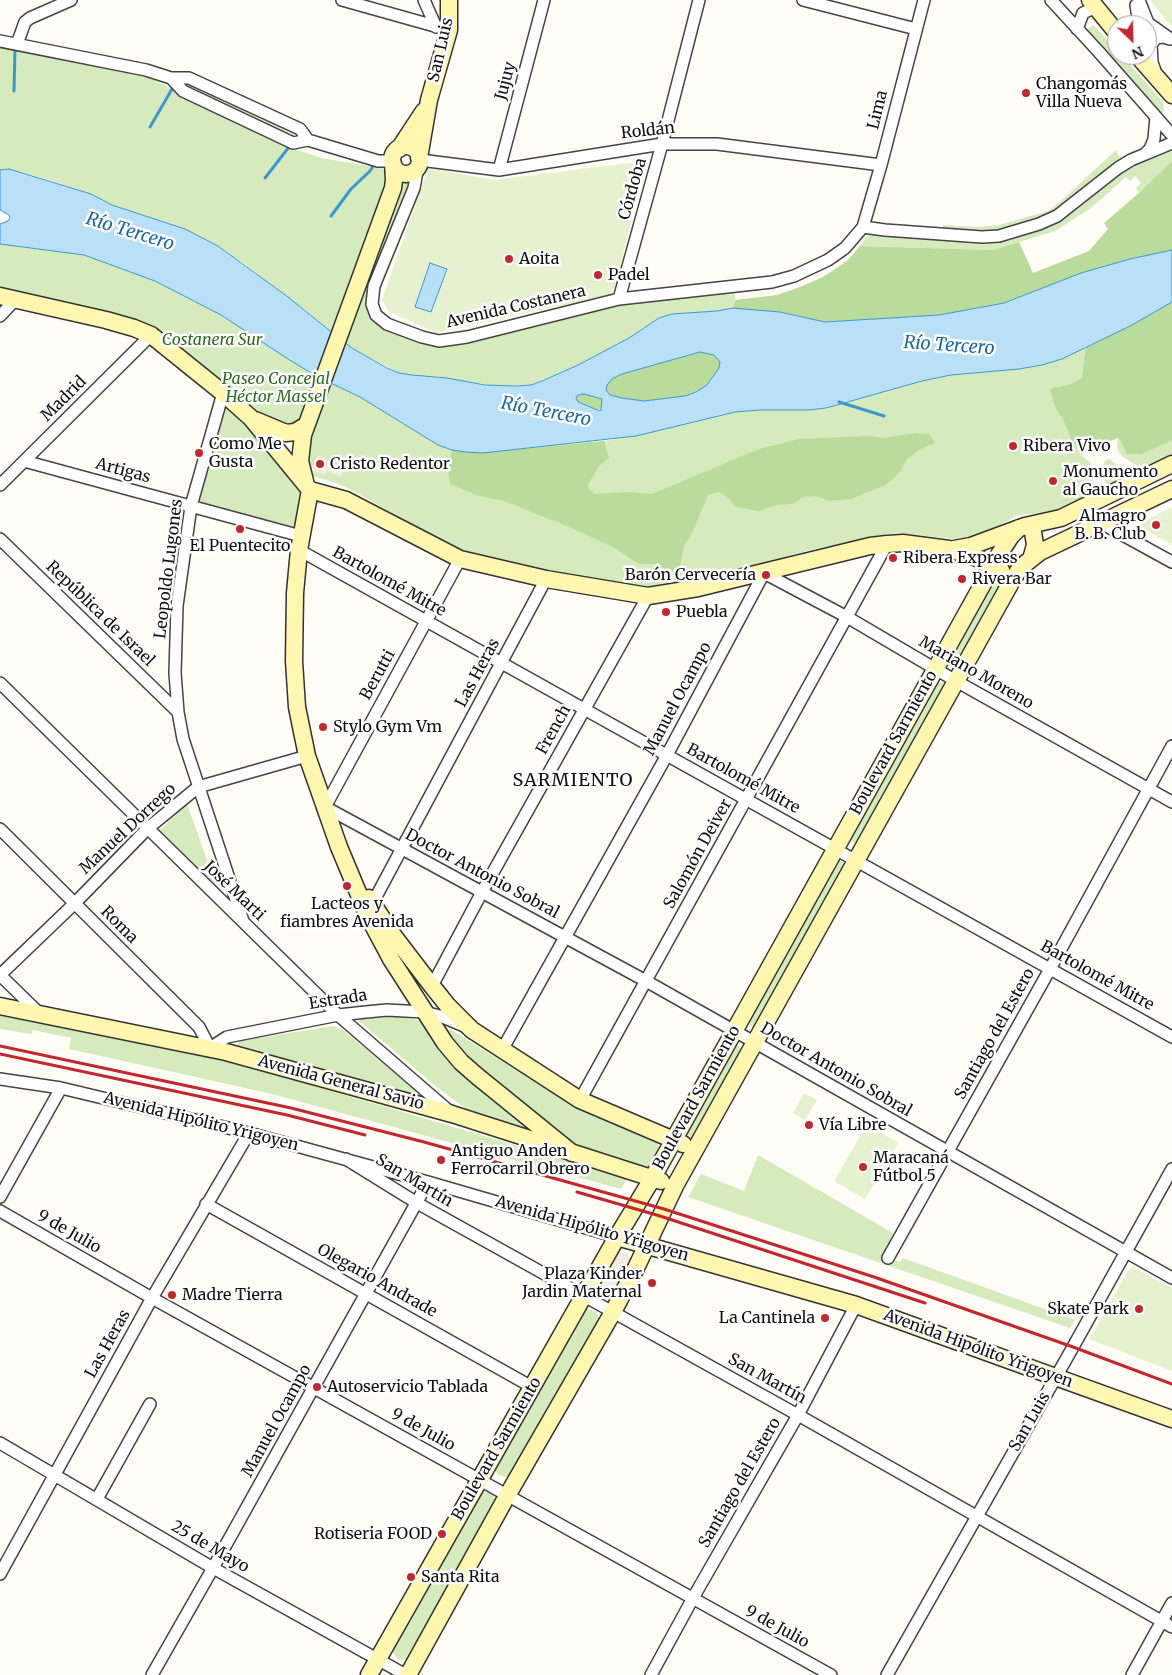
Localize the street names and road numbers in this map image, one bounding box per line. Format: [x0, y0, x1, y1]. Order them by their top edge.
street label: San Luis [424, 16, 458, 84]
street label: Jujuy [492, 60, 520, 102]
street label: Lima [864, 89, 892, 131]
street label: Roldán [620, 119, 676, 143]
street label: Córdoba [615, 156, 651, 222]
street label: Avenida Costanera [445, 282, 587, 332]
street label: Madrid [37, 372, 91, 426]
street label: Artigas [93, 454, 153, 488]
street label: Leopoldo Lugones [151, 498, 187, 640]
street label: Bartolomé Mitre [329, 543, 449, 621]
street label: República de Israel [42, 557, 158, 671]
street label: Mariano Moreno [915, 632, 1037, 714]
street label: Las Heras [452, 635, 504, 711]
street label: Manuel Ocampo [640, 639, 716, 759]
street label: Berutti [356, 647, 400, 703]
street label: Boulevard Sarmiento [846, 667, 942, 819]
street label: French [533, 702, 575, 758]
street label: Bartolomé Mitre [683, 740, 803, 818]
street label: Manuel Dorrego [76, 779, 180, 879]
street label: Salomón Deiver [660, 796, 736, 912]
street label: Doctor Antonio Sobral [402, 825, 562, 923]
street label: José Marti [199, 857, 269, 925]
street label: Roma [96, 902, 142, 948]
street label: Bartolomé Mitre [1037, 937, 1157, 1015]
street label: Santiago del Estero [951, 965, 1039, 1103]
street label: Estrada [308, 986, 368, 1014]
street label: Doctor Antonio Sobral [757, 1019, 915, 1121]
street label: Boulevard Sarmiento [649, 1022, 745, 1174]
street label: Avenida General Savio [256, 1052, 426, 1114]
street label: Avenida Hipólito Yrigoyen [102, 1088, 300, 1156]
street label: San Martín [372, 1150, 456, 1212]
street label: Avenida Hipólito Yrigoyen [493, 1192, 691, 1266]
street label: 9 de Julio [34, 1206, 104, 1258]
street label: Olegario Andrade [314, 1240, 440, 1322]
street label: Las Heras [81, 1306, 135, 1382]
street label: Avenida Hipólito Yrigoyen [881, 1306, 1075, 1392]
street label: San Martín [724, 1350, 810, 1408]
street label: Manuel Ocampo [238, 1362, 316, 1480]
street label: Boulevard Sarmiento [448, 1374, 546, 1524]
street label: San Luis [1005, 1389, 1055, 1455]
street label: 9 de Julio [388, 1405, 458, 1455]
street label: Santiago del Estero [695, 1415, 785, 1551]
street label: 25 de Mayo [168, 1517, 252, 1577]
street label: 9 de Julio [742, 1602, 812, 1652]

